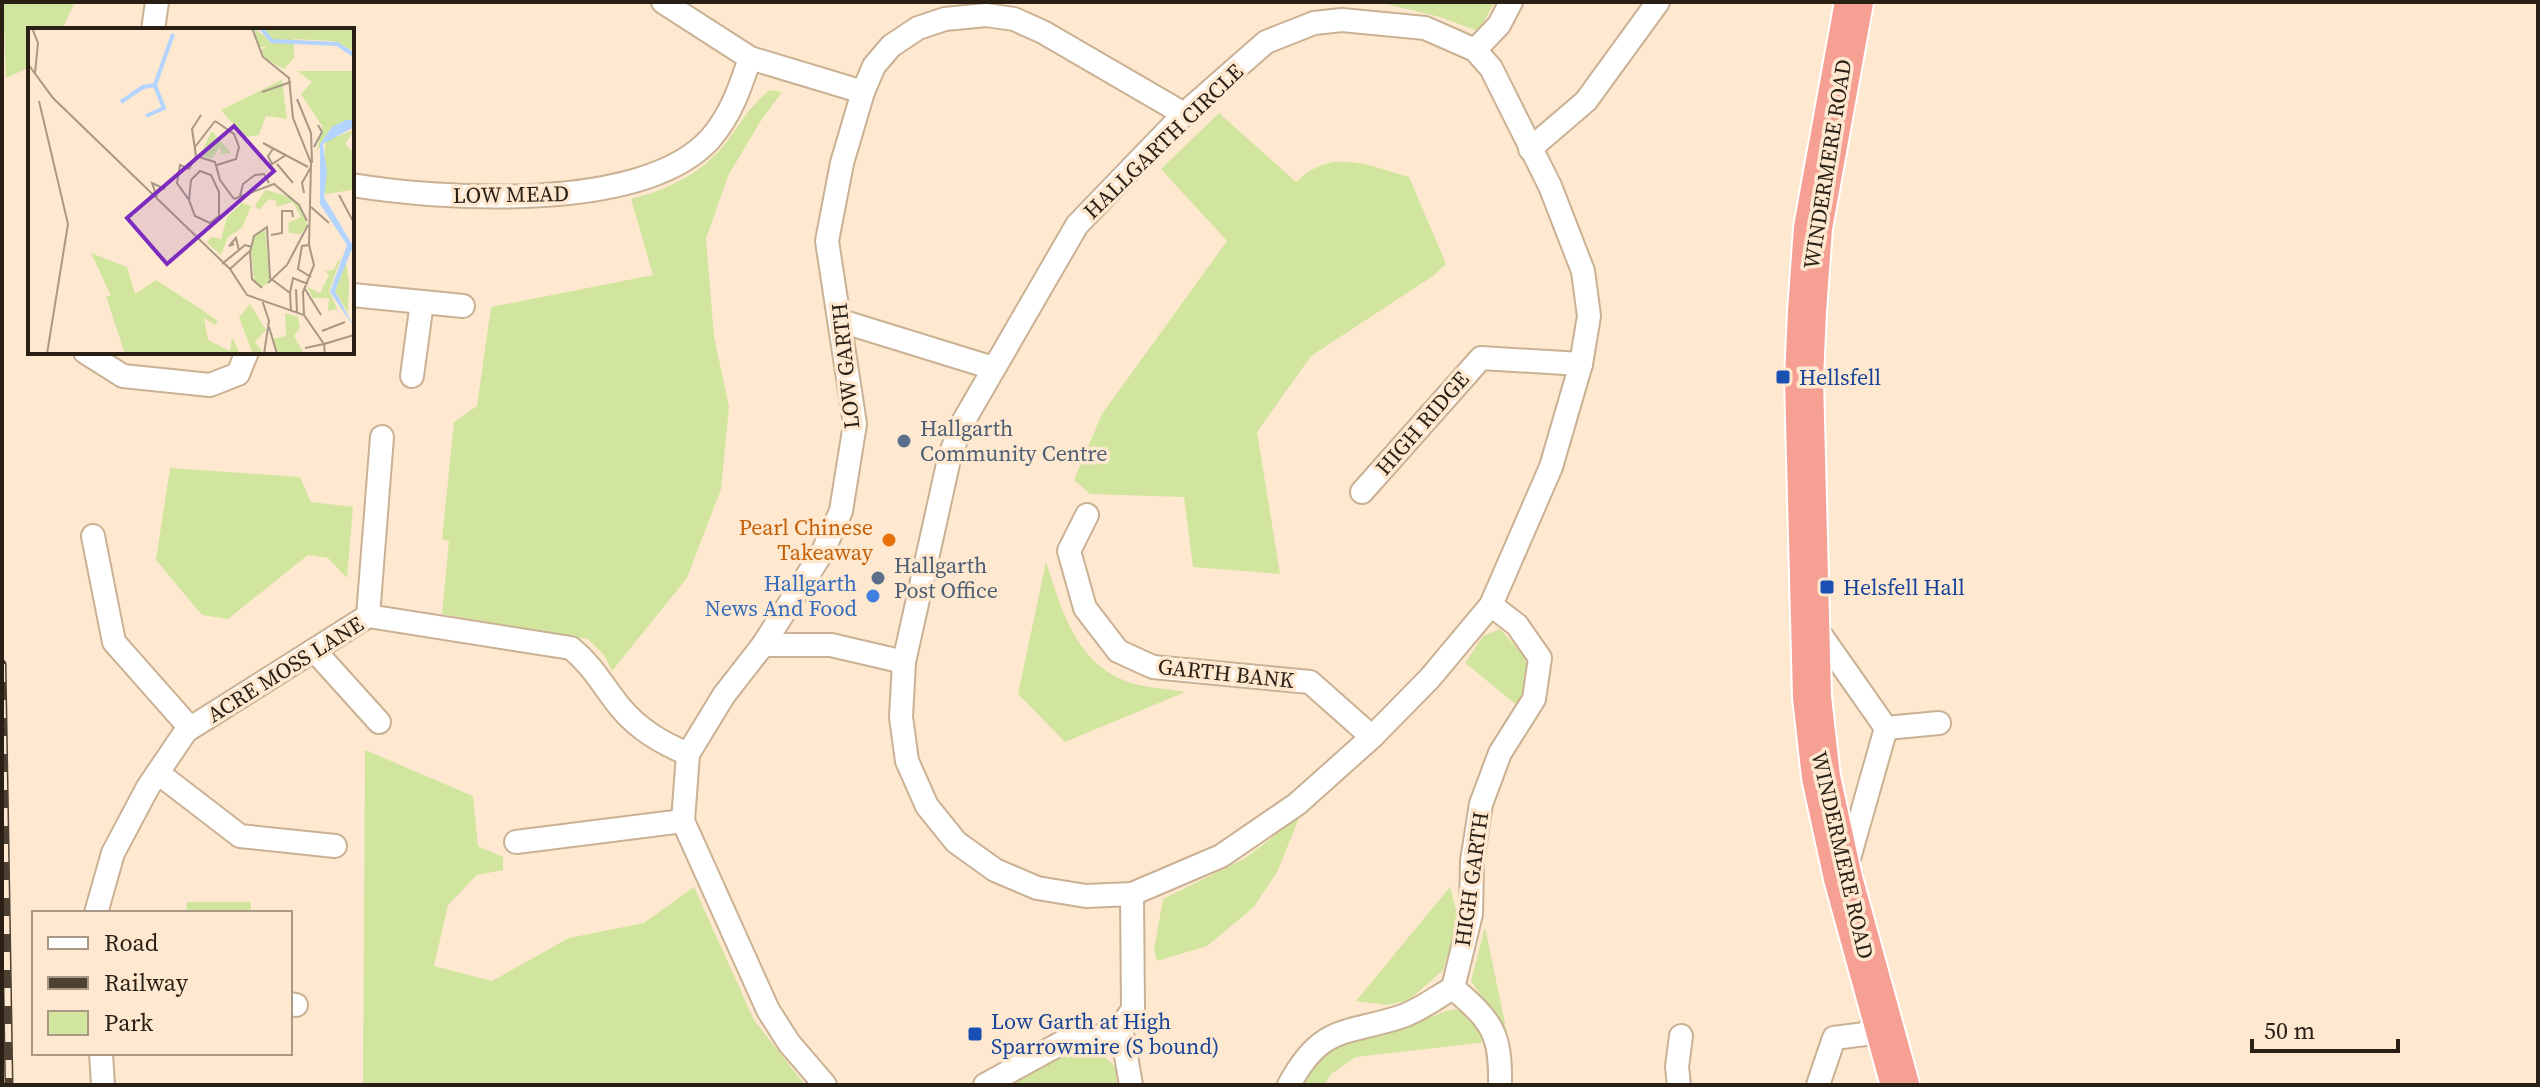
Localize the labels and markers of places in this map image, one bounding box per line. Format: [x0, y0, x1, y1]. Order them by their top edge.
place label: Hellsfell [1799, 362, 1881, 392]
marker: Hellsfell [1774, 368, 1792, 386]
place label: Hallgarth Community Centre [920, 413, 1108, 468]
marker: Hallgarth Community Centre [895, 432, 913, 450]
place label: Pearl Chinese Takeaway [739, 512, 874, 567]
marker: Pearl Chinese Takeaway [880, 531, 898, 549]
place label: Hallgarth Post Office [894, 550, 998, 605]
place label: Hallgarth News And Food [705, 568, 858, 623]
marker: Hallgarth Post Office [869, 569, 887, 587]
place label: Helsfell Hall [1843, 572, 1965, 602]
marker: Helsfell Hall [1818, 578, 1836, 596]
marker: Hallgarth News And Food [864, 587, 882, 605]
place label: Low Garth at High Sparrowmire (S bound) [991, 1006, 1219, 1061]
marker: Low Garth at High Sparrowmire (S bound) [966, 1025, 984, 1043]

